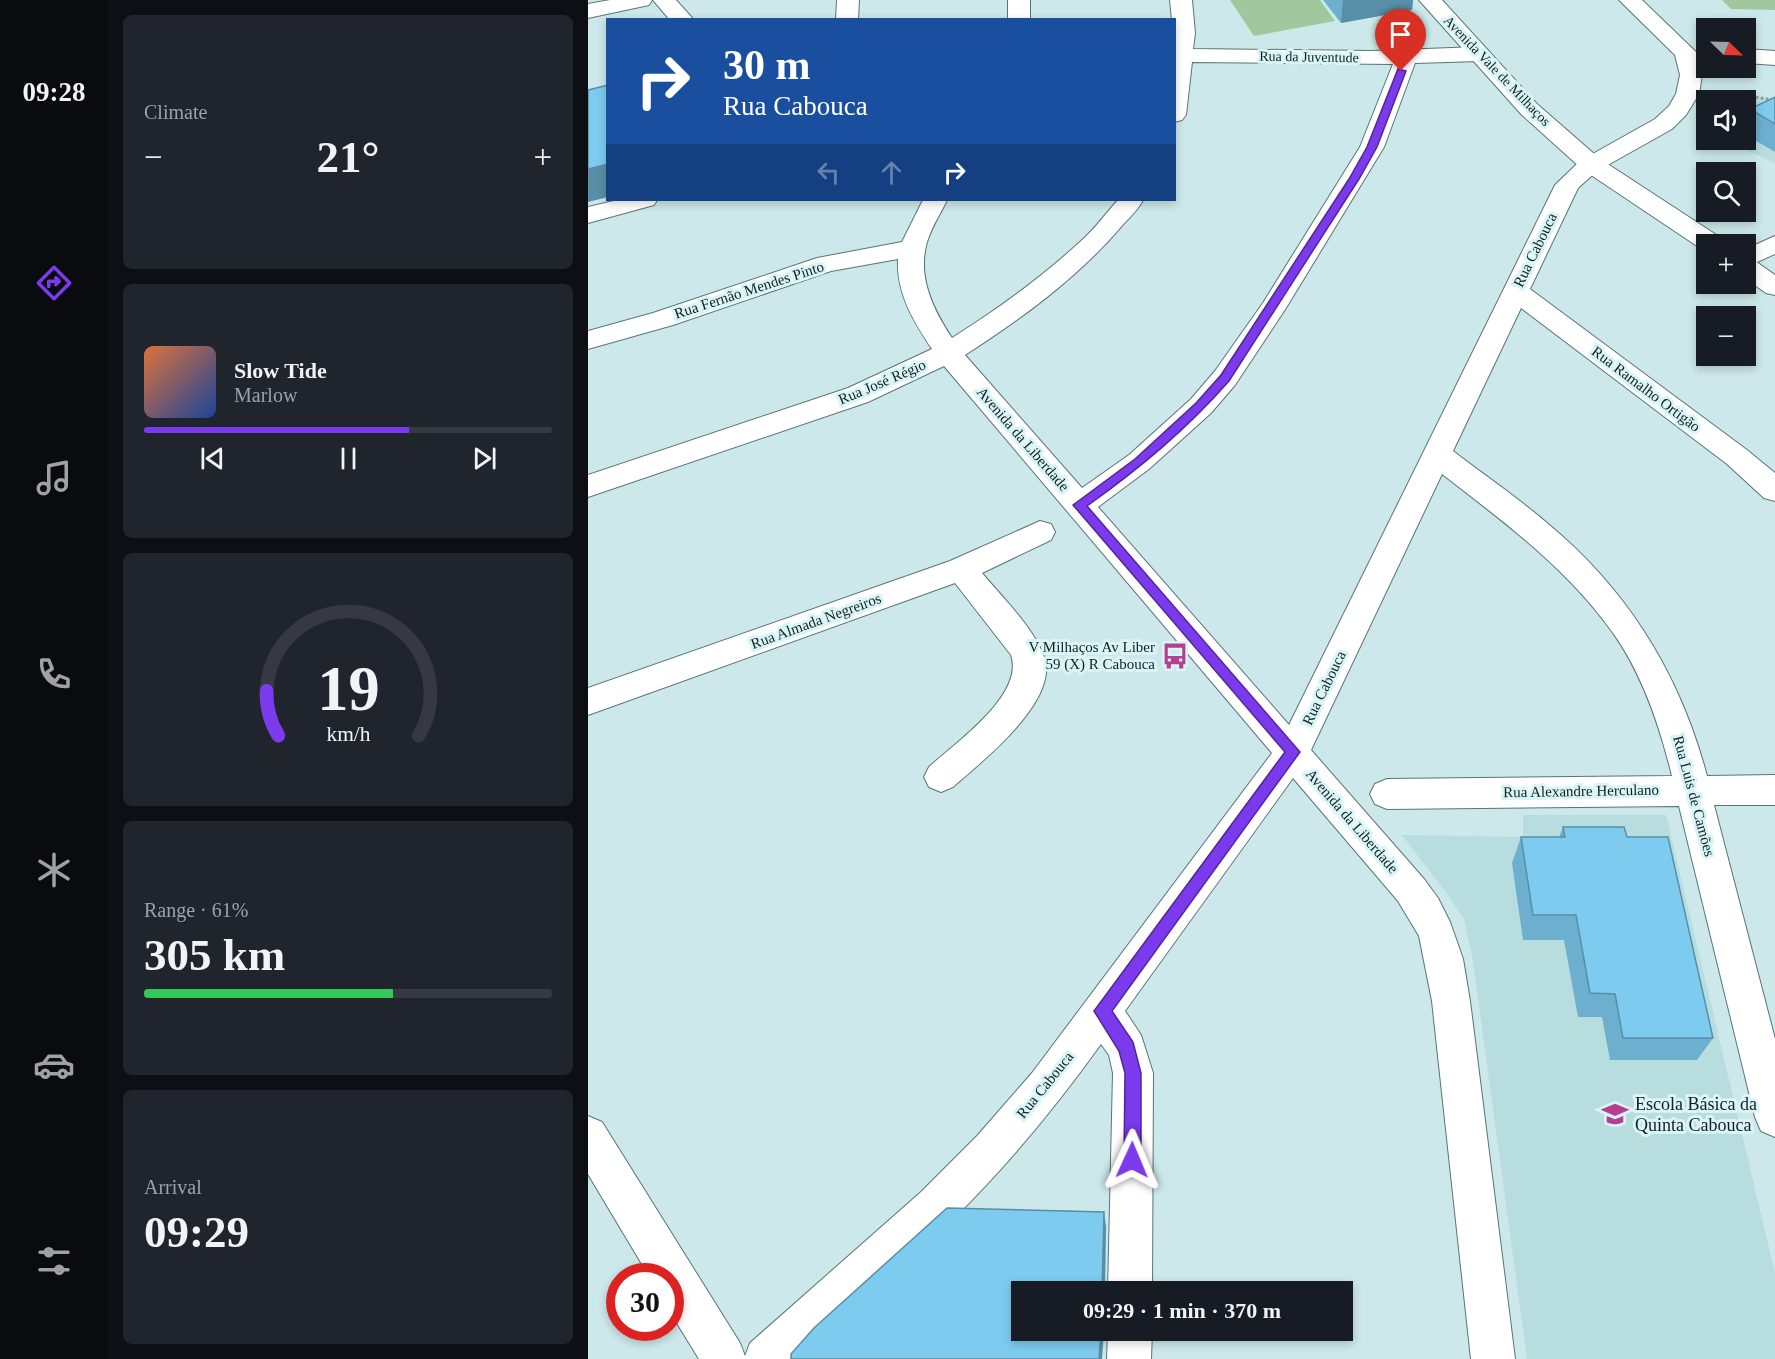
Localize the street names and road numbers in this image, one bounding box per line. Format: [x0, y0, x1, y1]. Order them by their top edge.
street label: Avenida Vale de Milhaços [1441, 13, 1553, 129]
street label: Rua da Juventude [1259, 49, 1359, 65]
street label: Rua Cabouca [1510, 210, 1560, 290]
street label: Rua Fernão Mendes Pinto [672, 258, 826, 322]
street label: Rua Ramalho Ortigão [1589, 343, 1703, 435]
street label: Rua José Régio [836, 356, 928, 408]
street label: Avenida da Liberdade [974, 384, 1073, 494]
street label: Rua Almada Negreiros [749, 590, 883, 652]
street label: Rua Cabouca [1299, 648, 1349, 728]
street label: Rua Luis de Camões [1670, 734, 1718, 858]
street label: Avenida da Liberdade [1303, 766, 1402, 876]
street label: Rua Alexandre Herculano [1503, 782, 1659, 800]
street label: Rua Cabouca [1013, 1048, 1077, 1121]

